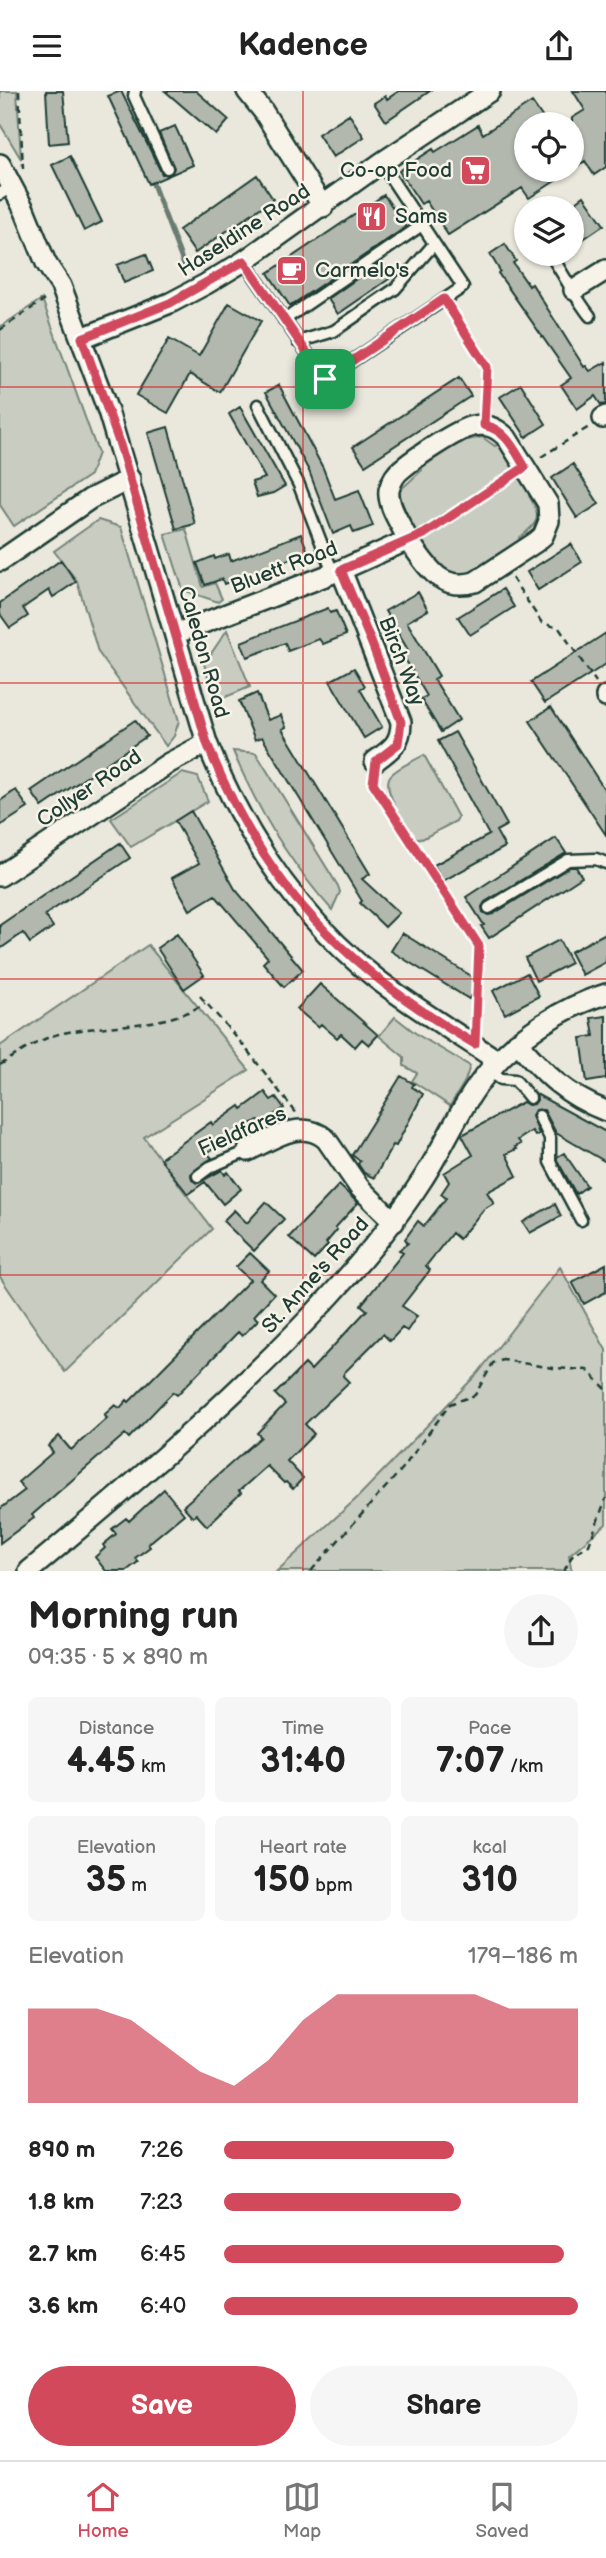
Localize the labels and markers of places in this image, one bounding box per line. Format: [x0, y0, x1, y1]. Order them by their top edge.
supermarket icon: Co-op Food [458, 153, 492, 187]
place label: Co-op Food [340, 158, 452, 183]
restaurant icon: Sams [355, 199, 389, 233]
place label: Sams [395, 204, 447, 229]
cafe icon: Carmelo's [275, 253, 309, 287]
place label: Carmelo's [315, 258, 409, 283]
pin [295, 349, 355, 409]

